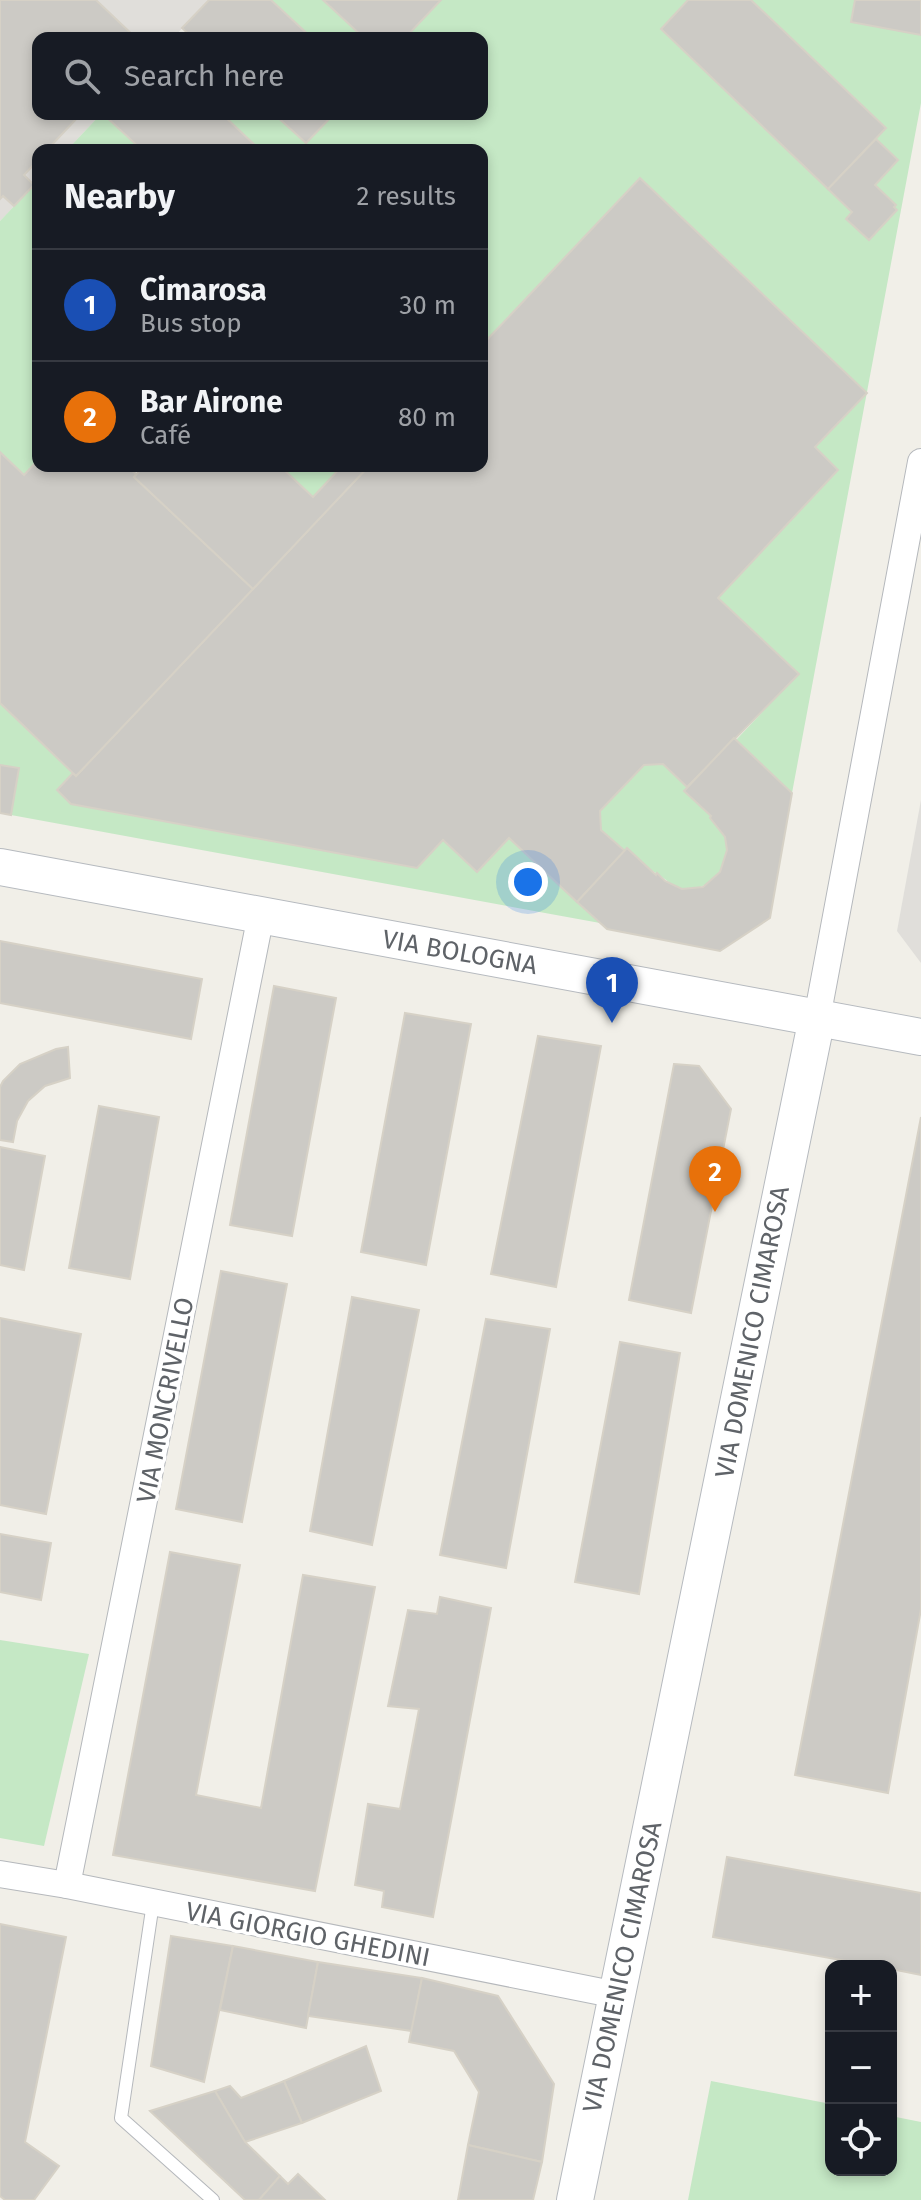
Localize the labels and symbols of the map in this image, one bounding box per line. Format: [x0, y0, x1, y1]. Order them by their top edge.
your location [508, 862, 548, 902]
street label: VIA BOLOGNA [380, 924, 540, 981]
pin: 1 [586, 957, 638, 1023]
pin: 2 [689, 1146, 741, 1212]
street label: VIA DOMENICO CIMAROSA [709, 1183, 796, 1481]
street label: VIA MONCRIVELLO [130, 1295, 201, 1505]
street label: VIA DOMENICO CIMAROSA [576, 1819, 669, 2115]
street label: VIA GIORGIO GHEDINI [183, 1896, 433, 1973]

